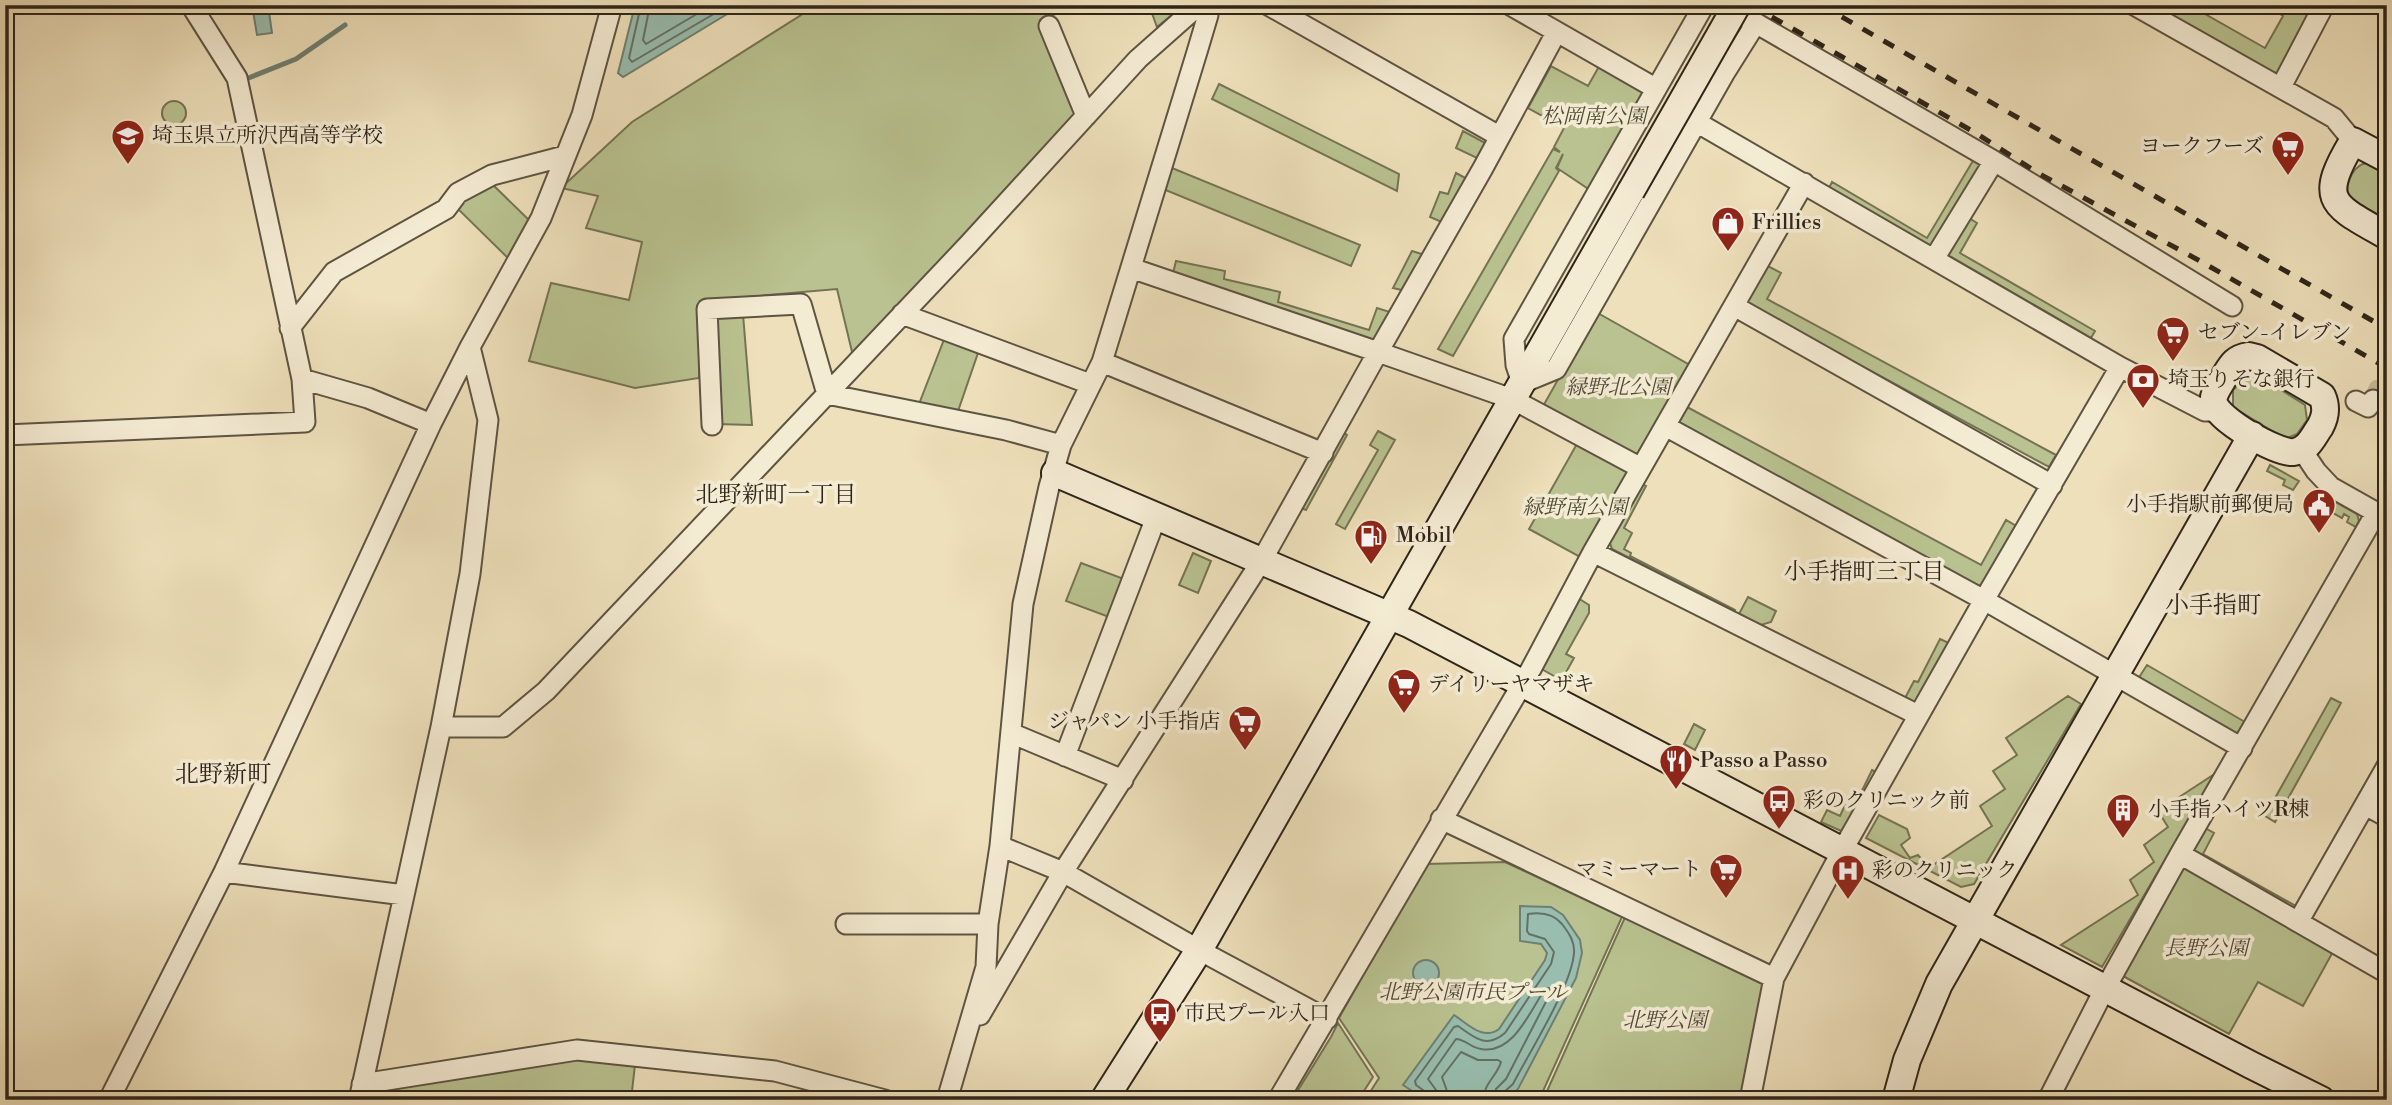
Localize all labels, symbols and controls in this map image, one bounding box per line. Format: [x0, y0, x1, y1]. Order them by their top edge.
park label: 松岡南公園 [1542, 104, 1649, 130]
school or university icon: 埼玉県立所沢西高等学校 [109, 117, 147, 166]
place label: 埼玉県立所沢西高等学校 [152, 123, 383, 149]
supermarket icon: ヨークフーズ [2269, 128, 2307, 177]
place label: ヨークフーズ [2140, 134, 2264, 160]
shop icon: Frillies [1709, 204, 1747, 253]
place label: Frillies [1752, 210, 1821, 236]
supermarket icon: セブン-イレブン [2154, 314, 2192, 363]
place label: セブン-イレブン [2198, 320, 2352, 346]
bank icon: 埼玉りそな銀行 [2124, 361, 2162, 410]
place label: 埼玉りそな銀行 [2168, 367, 2315, 393]
park label: 緑野北公園 [1566, 375, 1673, 401]
district label: 北野新町一丁目 [696, 481, 857, 509]
public building icon: 小手指駅前郵便局 [2300, 486, 2338, 535]
place label: 小手指駅前郵便局 [2126, 492, 2294, 518]
park label: 緑野南公園 [1523, 495, 1630, 521]
fuel station icon: Mobil [1352, 517, 1390, 566]
place label: Mobil [1396, 523, 1451, 549]
district label: 小手指町三丁目 [1784, 558, 1945, 586]
district label: 小手指町 [2165, 591, 2261, 621]
supermarket icon: デイリーヤマザキ [1385, 666, 1423, 715]
place label: デイリーヤマザキ [1428, 672, 1595, 698]
supermarket icon: ジャパン 小手指店 [1226, 703, 1264, 752]
place label: ジャパン 小手指店 [1048, 709, 1220, 735]
restaurant icon: Passo a Passo [1657, 742, 1695, 791]
place label: Passo a Passo [1700, 748, 1827, 774]
district label: 北野新町 [175, 760, 271, 790]
bus stop icon: 彩のクリニック前 [1760, 782, 1798, 831]
place label: 彩のクリニック前 [1803, 788, 1970, 814]
building icon: 小手指ハイツR棟 [2104, 791, 2142, 840]
place label: 小手指ハイツR棟 [2148, 797, 2310, 823]
supermarket icon: マミーマート [1707, 851, 1745, 900]
hospital icon: 彩のクリニック [1829, 852, 1867, 901]
place label: マミーマート [1576, 857, 1702, 883]
place label: 彩のクリニック [1872, 858, 2018, 884]
park label: 長野公園 [2164, 936, 2251, 962]
park label: 北野公園市民プール [1379, 980, 1569, 1006]
bus stop icon: 市民プール入口 [1141, 995, 1179, 1044]
place label: 市民プール入口 [1184, 1001, 1330, 1027]
park label: 北野公園 [1623, 1008, 1710, 1034]

